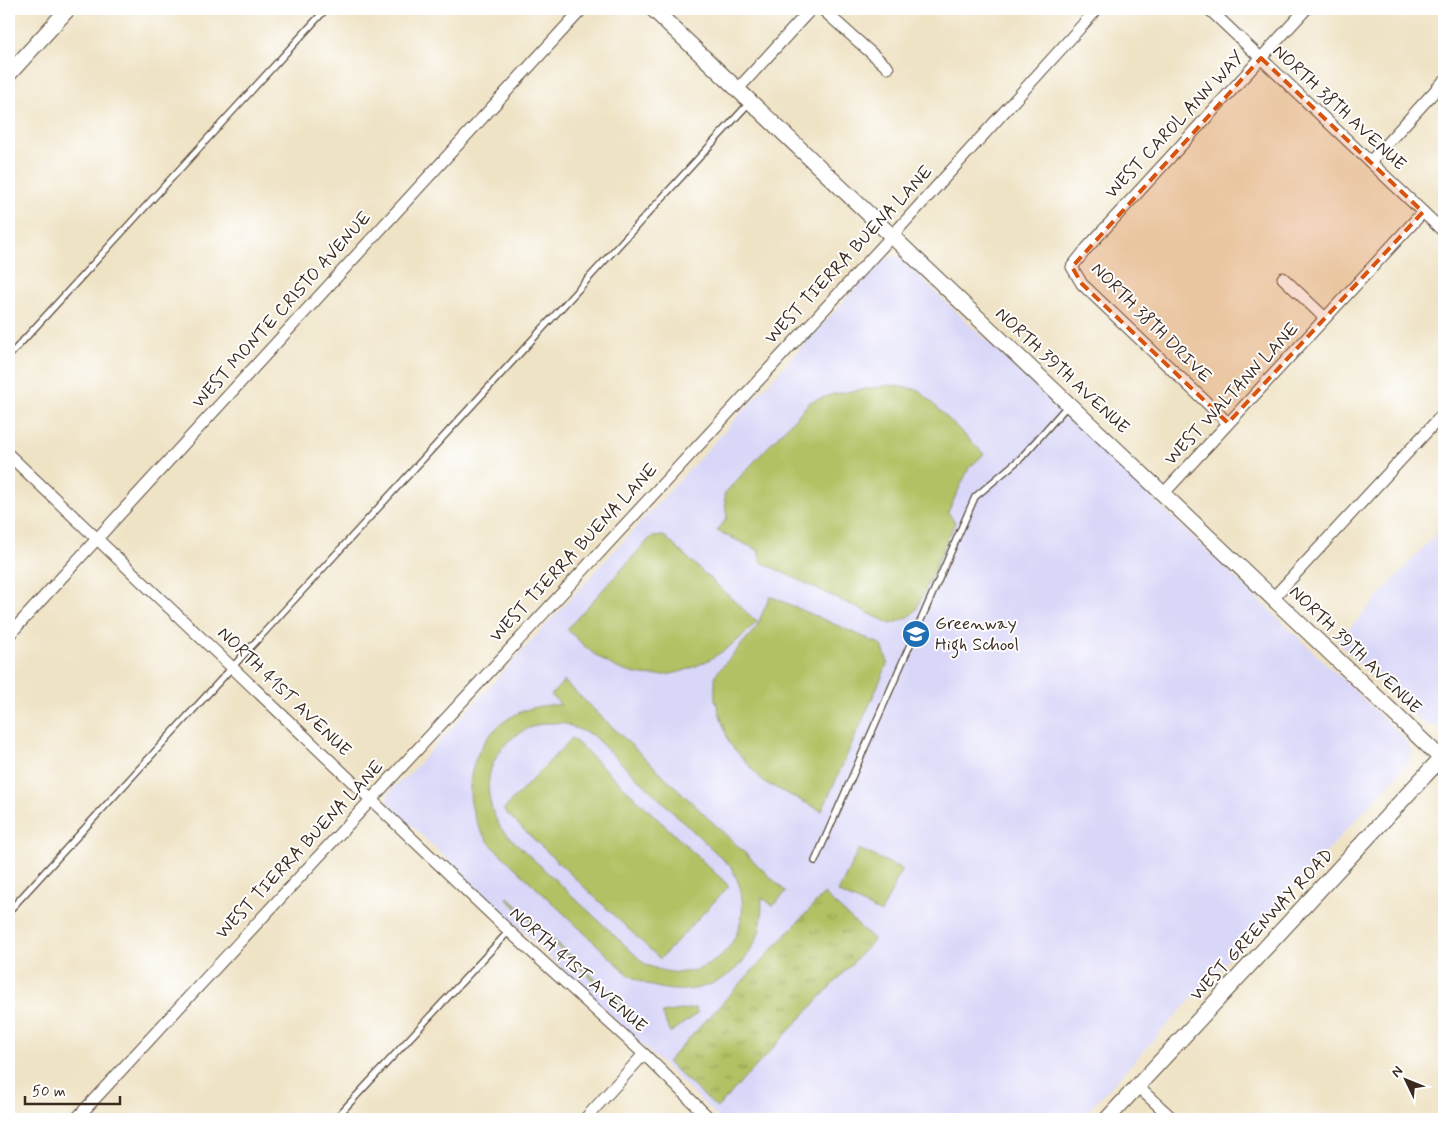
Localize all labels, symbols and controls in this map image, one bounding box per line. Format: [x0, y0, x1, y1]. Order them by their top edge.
street label: NORTH 38TH AVENUE [1267, 40, 1411, 176]
street label: WEST CAROL ANN WAY [1100, 46, 1250, 204]
street label: WEST TIERRA BUENA LANE [760, 160, 939, 350]
street label: WEST MONTE CRISTO AVENUE [187, 206, 377, 414]
street label: NORTH 38TH DRIVE [1086, 258, 1217, 389]
street label: NORTH 39TH AVENUE [990, 302, 1134, 440]
street label: WEST WALTANN LANE [1159, 317, 1305, 471]
street label: WEST TIERRA BUENA LANE [485, 458, 664, 648]
street label: NORTH 39TH AVENUE [1284, 580, 1426, 720]
place label: Greenway High School [935, 612, 1019, 659]
school or university icon: Greenway High School [901, 619, 931, 649]
street label: NORTH 41ST AVENUE [212, 622, 356, 762]
street label: WEST TIERRA BUENA LANE [211, 755, 390, 945]
street label: WEST GREENWAY ROAD [1185, 844, 1339, 1006]
street label: NORTH 41ST AVENUE [504, 902, 652, 1038]
north arrow [1380, 1056, 1430, 1106]
text: N [1387, 1062, 1407, 1081]
scale bar [25, 1073, 120, 1105]
text: 50 m [32, 1082, 66, 1102]

